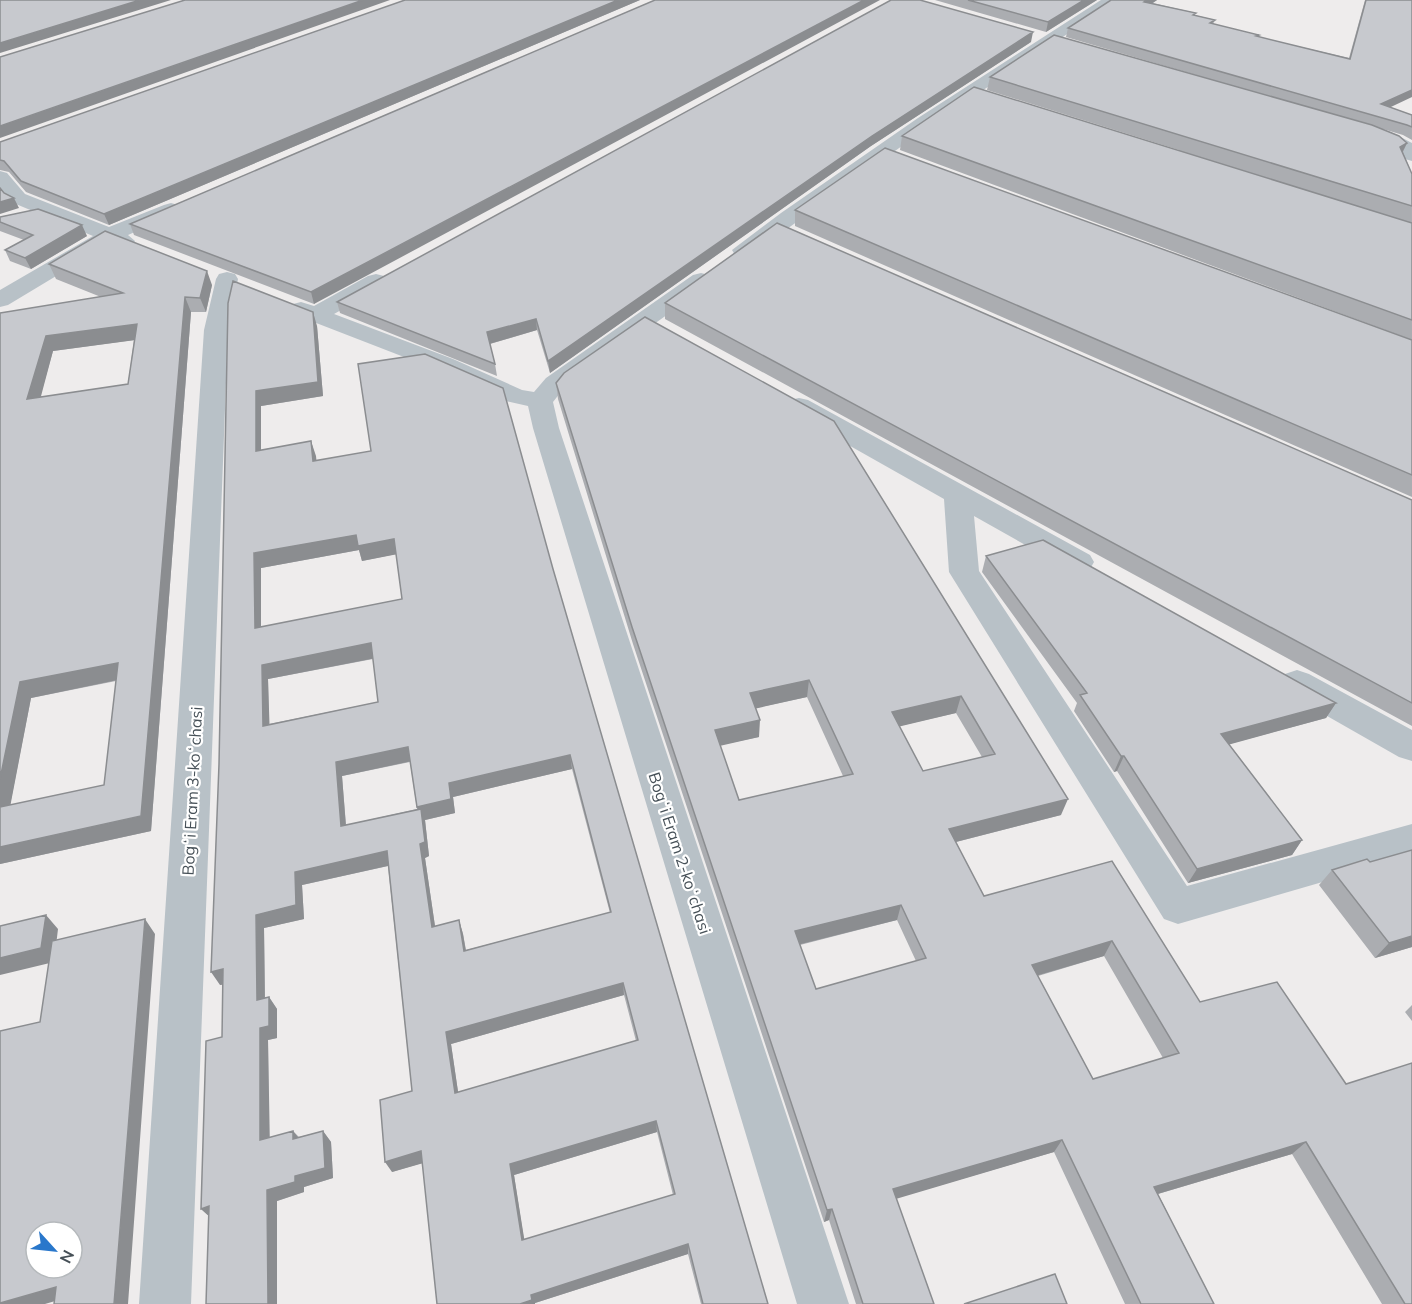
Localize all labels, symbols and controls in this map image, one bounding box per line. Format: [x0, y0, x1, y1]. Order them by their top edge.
street label: Bogʻi Eram 3-koʻchasi [178, 706, 206, 876]
street label: Bogʻi Eram 2-koʻchasi [644, 770, 716, 936]
north arrow [24, 1220, 84, 1280]
text: N [56, 1247, 79, 1267]

